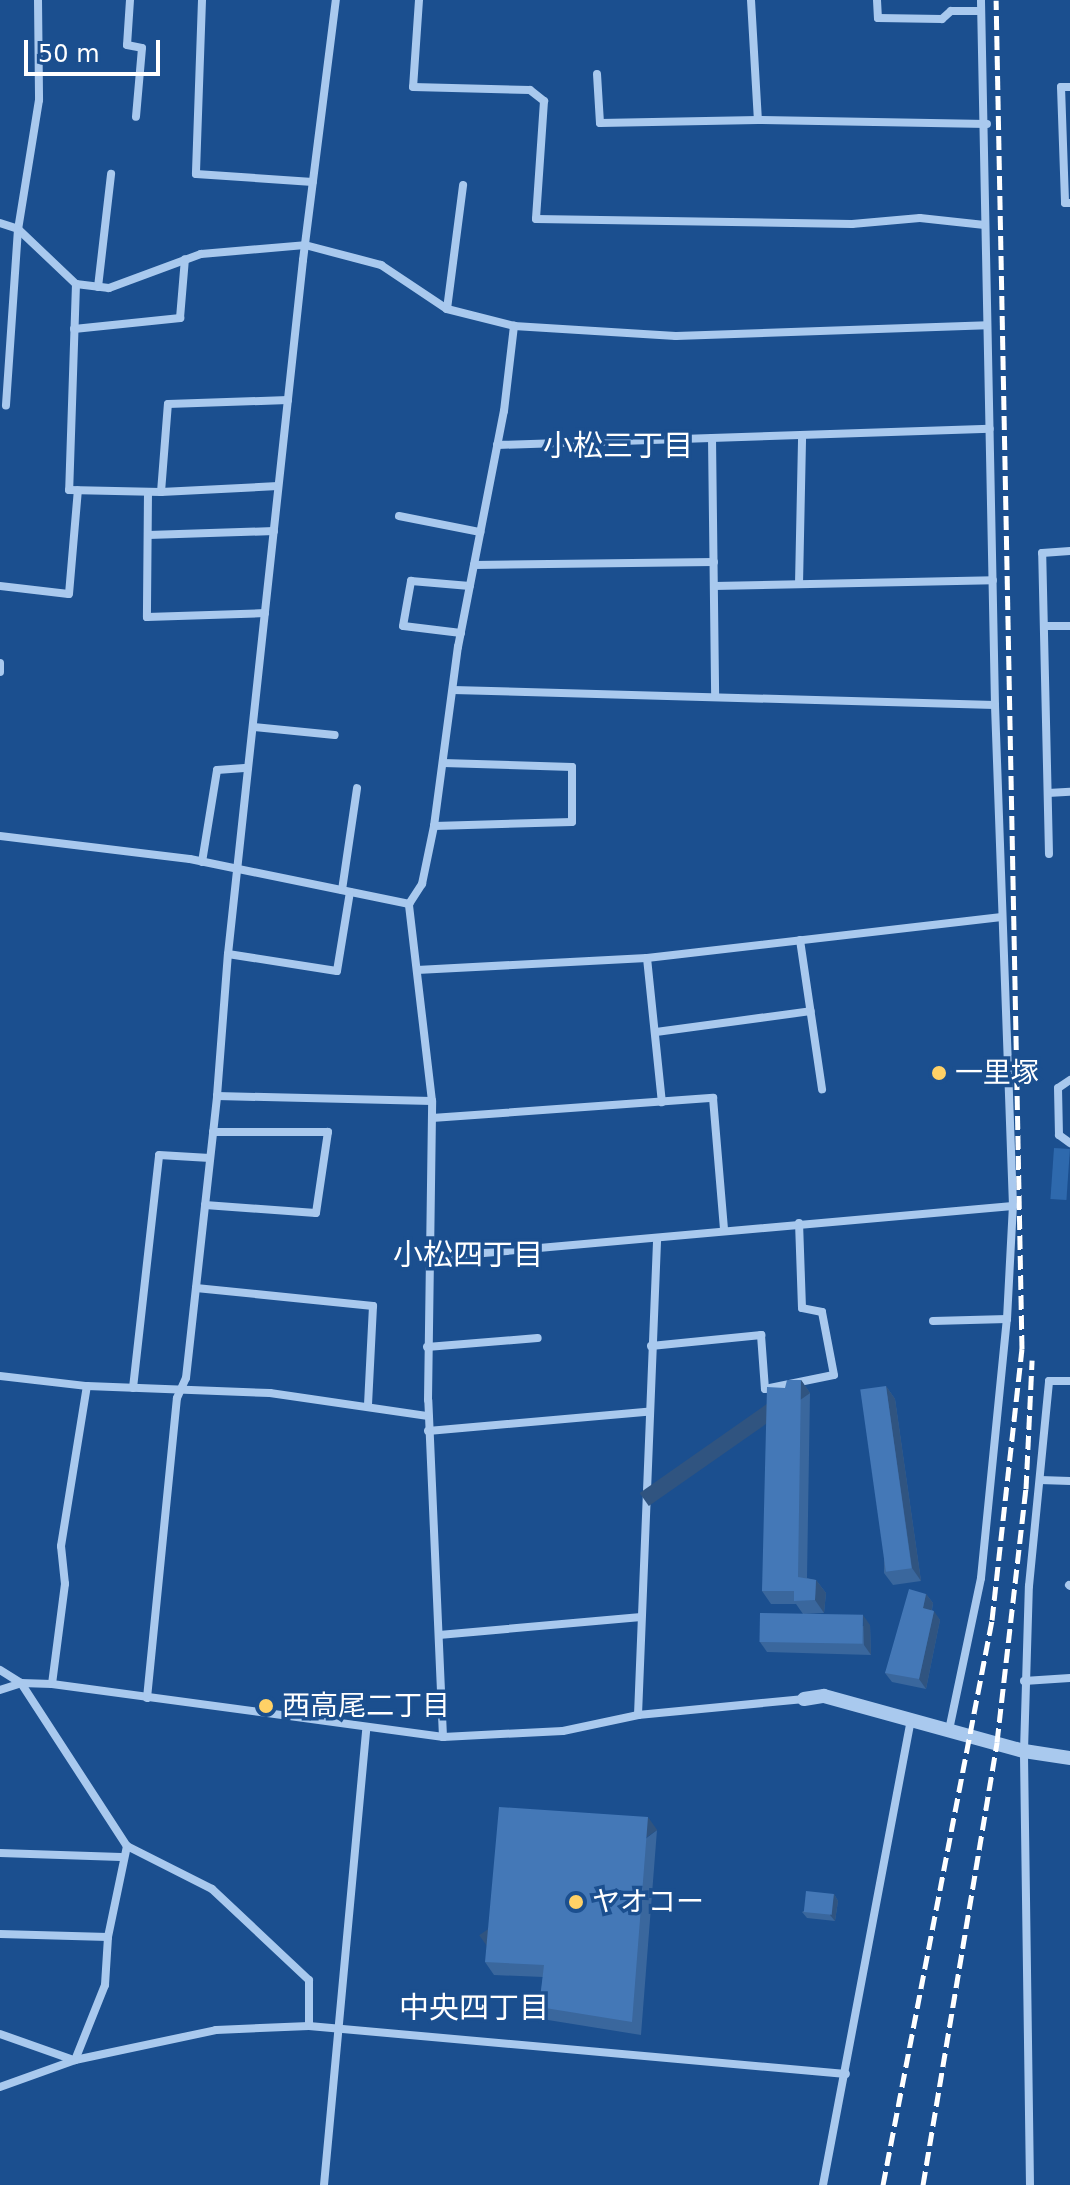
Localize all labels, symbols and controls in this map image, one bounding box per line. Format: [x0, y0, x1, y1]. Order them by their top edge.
scale bar [28, 24, 164, 74]
text: 50 m [38, 40, 100, 68]
district label: 小松三丁目 [543, 428, 693, 464]
place label: 一里塚 [955, 1056, 1039, 1090]
marker: 一里塚 [930, 1064, 948, 1082]
district label: 小松四丁目 [393, 1237, 543, 1273]
place label: 西高尾二丁目 [282, 1689, 450, 1723]
marker: 西高尾二丁目 [257, 1697, 275, 1715]
place label: ヤオコー [592, 1885, 704, 1919]
marker: ヤオコー [567, 1893, 585, 1911]
district label: 中央四丁目 [399, 1990, 549, 2026]

